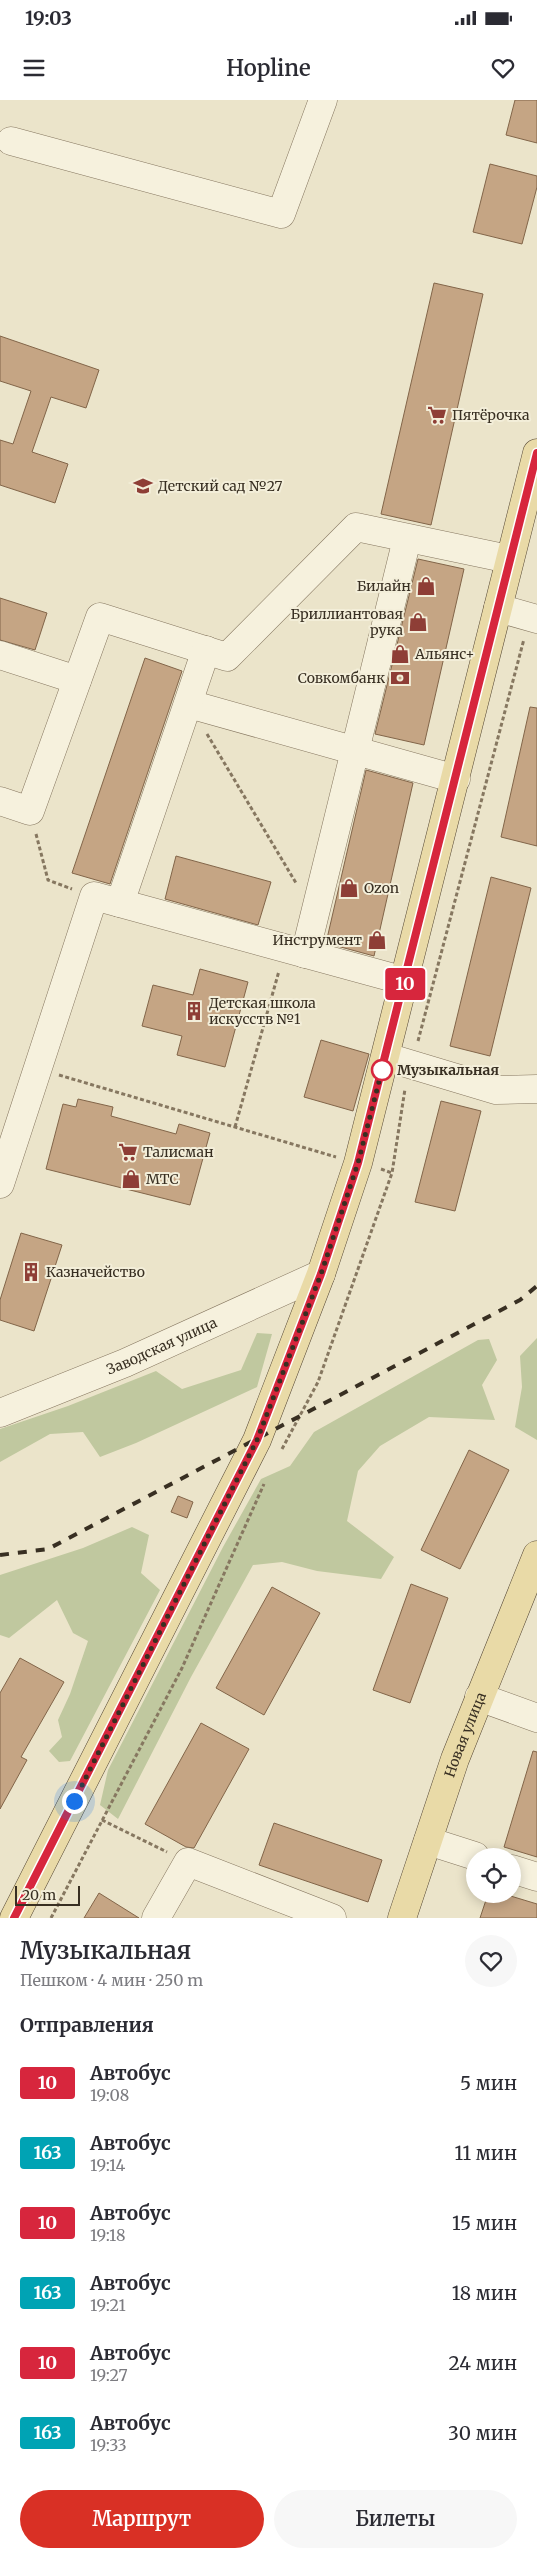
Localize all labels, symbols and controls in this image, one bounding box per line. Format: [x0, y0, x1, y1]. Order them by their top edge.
text: 19:03 [25, 6, 72, 30]
icon: menu [20, 54, 48, 82]
text: Hopline [226, 54, 311, 82]
icon: heart [489, 54, 517, 82]
supermarket icon: Пятёрочка [426, 404, 448, 426]
place label: Пятёрочка [452, 406, 530, 424]
school or university icon: Детский сад №27 [132, 475, 154, 497]
place label: Детский сад №27 [158, 477, 283, 495]
shop icon: Билайн [415, 575, 437, 597]
place label: Билайн [357, 577, 411, 595]
place label: Бриллиантовая рука [291, 605, 403, 639]
shop icon: Бриллиантовая рука [407, 611, 429, 633]
shop icon: Альянс+ [389, 643, 411, 665]
place label: Альянс+ [414, 645, 475, 663]
bank icon: Совкомбанк [389, 667, 411, 689]
place label: Совкомбанк [298, 669, 385, 687]
shop icon: Ozon [338, 877, 360, 899]
place label: Ozon [364, 879, 399, 897]
shop icon: Инструмент [366, 929, 388, 951]
place label: Инструмент [273, 931, 362, 949]
line badge: 10 [382, 968, 428, 1000]
text: 10 [395, 972, 415, 995]
place label: Детская школа искусств №1 [209, 994, 316, 1028]
building icon: Детская школа искусств №1 [183, 1000, 205, 1022]
marker: Музыкальная [371, 1059, 393, 1081]
place label: Музыкальная [397, 1061, 500, 1079]
supermarket icon: Талисман [117, 1141, 139, 1163]
place label: Талисман [143, 1143, 214, 1161]
shop icon: МТС [120, 1168, 142, 1190]
place label: МТС [146, 1170, 179, 1188]
building icon: Казначейство [20, 1261, 42, 1283]
place label: Казначейство [46, 1263, 145, 1281]
street label: Заводская улица [104, 1313, 220, 1378]
street label: Новая улица [441, 1689, 490, 1779]
your location [62, 1789, 87, 1814]
map controls [466, 1848, 521, 1903]
button: locate [466, 1848, 521, 1903]
scale bar [15, 1883, 80, 1906]
text: 20 m [22, 1886, 56, 1904]
text: Музыкальная [20, 1935, 191, 1966]
button: heart [465, 1935, 517, 1987]
text: Пешком · 4 мин · 250 m [20, 1970, 203, 1990]
text: Отправления [20, 2013, 154, 2037]
text: Автобус [90, 2061, 171, 2085]
text: 10 [38, 2071, 57, 2094]
text: 5 мин [460, 2071, 517, 2095]
text: 19:08 [90, 2085, 129, 2105]
text: Автобус [90, 2131, 171, 2155]
text: 163 [33, 2141, 62, 2164]
text: 11 мин [454, 2141, 517, 2165]
text: 19:14 [90, 2155, 125, 2175]
text: Автобус [90, 2201, 171, 2225]
text: 10 [38, 2211, 57, 2234]
text: 15 мин [452, 2211, 517, 2235]
text: 19:18 [90, 2225, 125, 2245]
text: Автобус [90, 2271, 171, 2295]
text: 163 [33, 2281, 62, 2304]
text: 18 мин [452, 2281, 517, 2305]
text: 19:21 [90, 2295, 126, 2315]
text: Автобус [90, 2341, 171, 2365]
text: 10 [38, 2351, 57, 2374]
text: 24 мин [449, 2351, 517, 2375]
text: 19:27 [90, 2365, 128, 2385]
text: Автобус [90, 2411, 171, 2435]
text: 163 [33, 2421, 62, 2444]
text: 30 мин [448, 2421, 517, 2445]
text: 19:33 [90, 2435, 127, 2455]
button: Маршрут [20, 2490, 264, 2548]
button: Билеты [274, 2490, 517, 2548]

